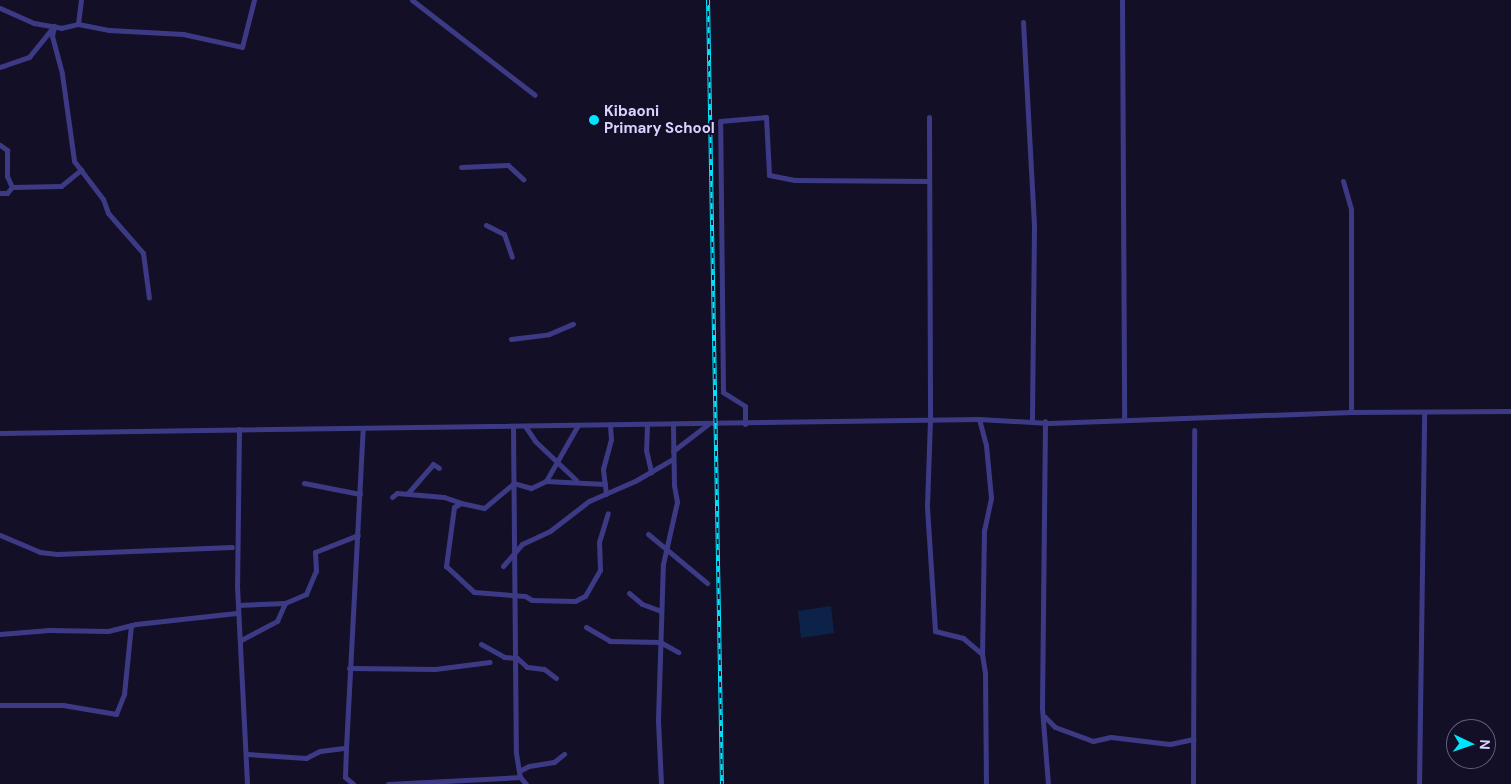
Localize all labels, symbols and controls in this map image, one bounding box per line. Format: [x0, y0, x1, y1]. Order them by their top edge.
place label: Kibaoni Primary School [604, 102, 715, 137]
marker: Kibaoni Primary School [588, 114, 600, 126]
north arrow [1446, 719, 1496, 769]
text: N [1476, 739, 1494, 750]

